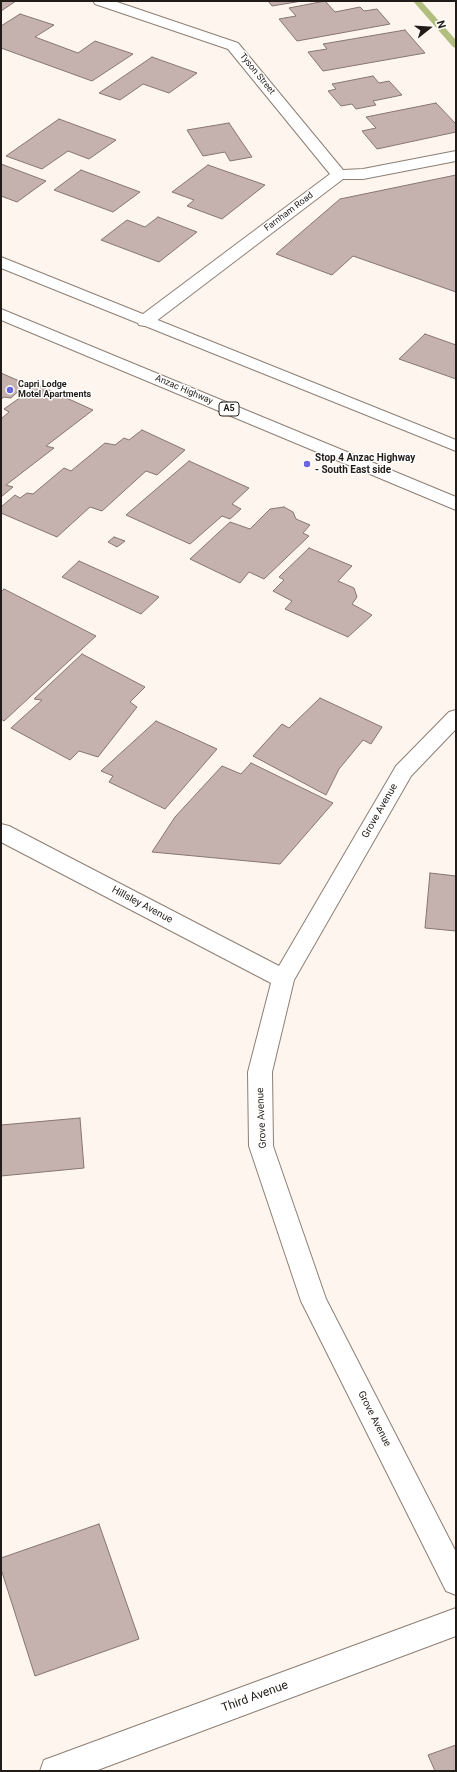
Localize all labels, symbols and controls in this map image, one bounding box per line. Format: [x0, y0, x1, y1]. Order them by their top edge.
north arrow [409, 8, 449, 48]
text: N [434, 19, 448, 30]
street label: Tyson Street [237, 51, 277, 97]
street label: Farnham Road [262, 190, 316, 234]
street label: Anzac Highway [154, 373, 214, 407]
place label: Capri Lodge Motel Apartments [18, 380, 91, 401]
marker: Capri Lodge Motel Apartments [5, 385, 15, 395]
road number: A5 [219, 402, 239, 416]
place label: Stop 4 Anzac Highway - South East side [315, 452, 415, 476]
marker: Stop 4 Anzac Highway - South East side [302, 459, 312, 469]
street label: Grove Avenue [360, 782, 400, 840]
street label: Hillsley Avenue [110, 884, 174, 926]
street label: Grove Avenue [254, 1087, 270, 1149]
street label: Grove Avenue [355, 1389, 393, 1449]
street label: Third Avenue [220, 1678, 290, 1716]

